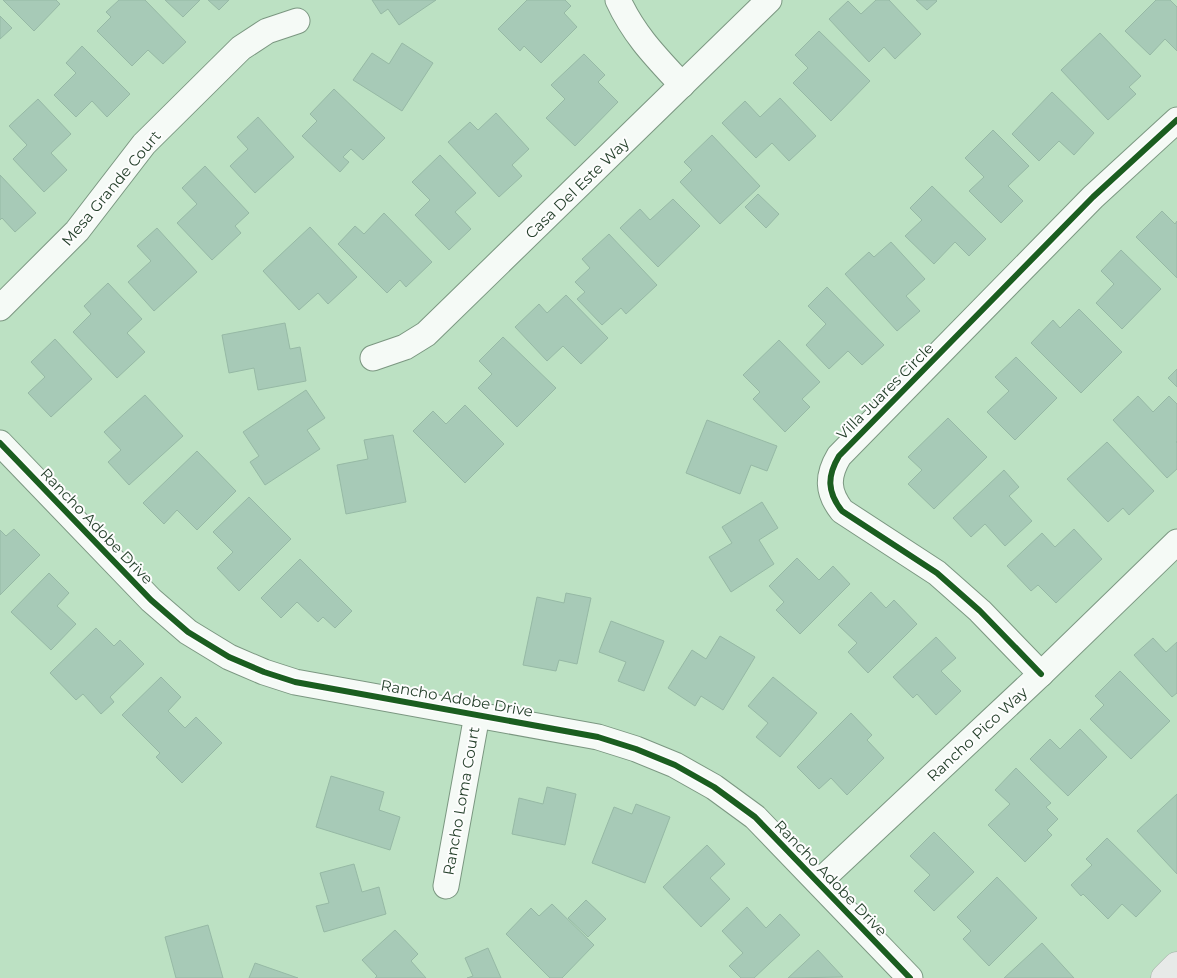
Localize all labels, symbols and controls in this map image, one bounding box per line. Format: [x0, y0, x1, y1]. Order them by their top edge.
street label: Mesa Grande Court [57, 126, 165, 250]
street label: Casa Del Este Way [521, 133, 634, 243]
street label: Villa Juares Circle [832, 338, 938, 444]
street label: Rancho Adobe Drive [37, 464, 157, 588]
street label: Rancho Adobe Drive [379, 675, 535, 721]
street label: Rancho Pico Way [923, 682, 1032, 785]
street label: Rancho Loma Court [439, 725, 483, 877]
street label: Rancho Adobe Drive [771, 816, 891, 940]

